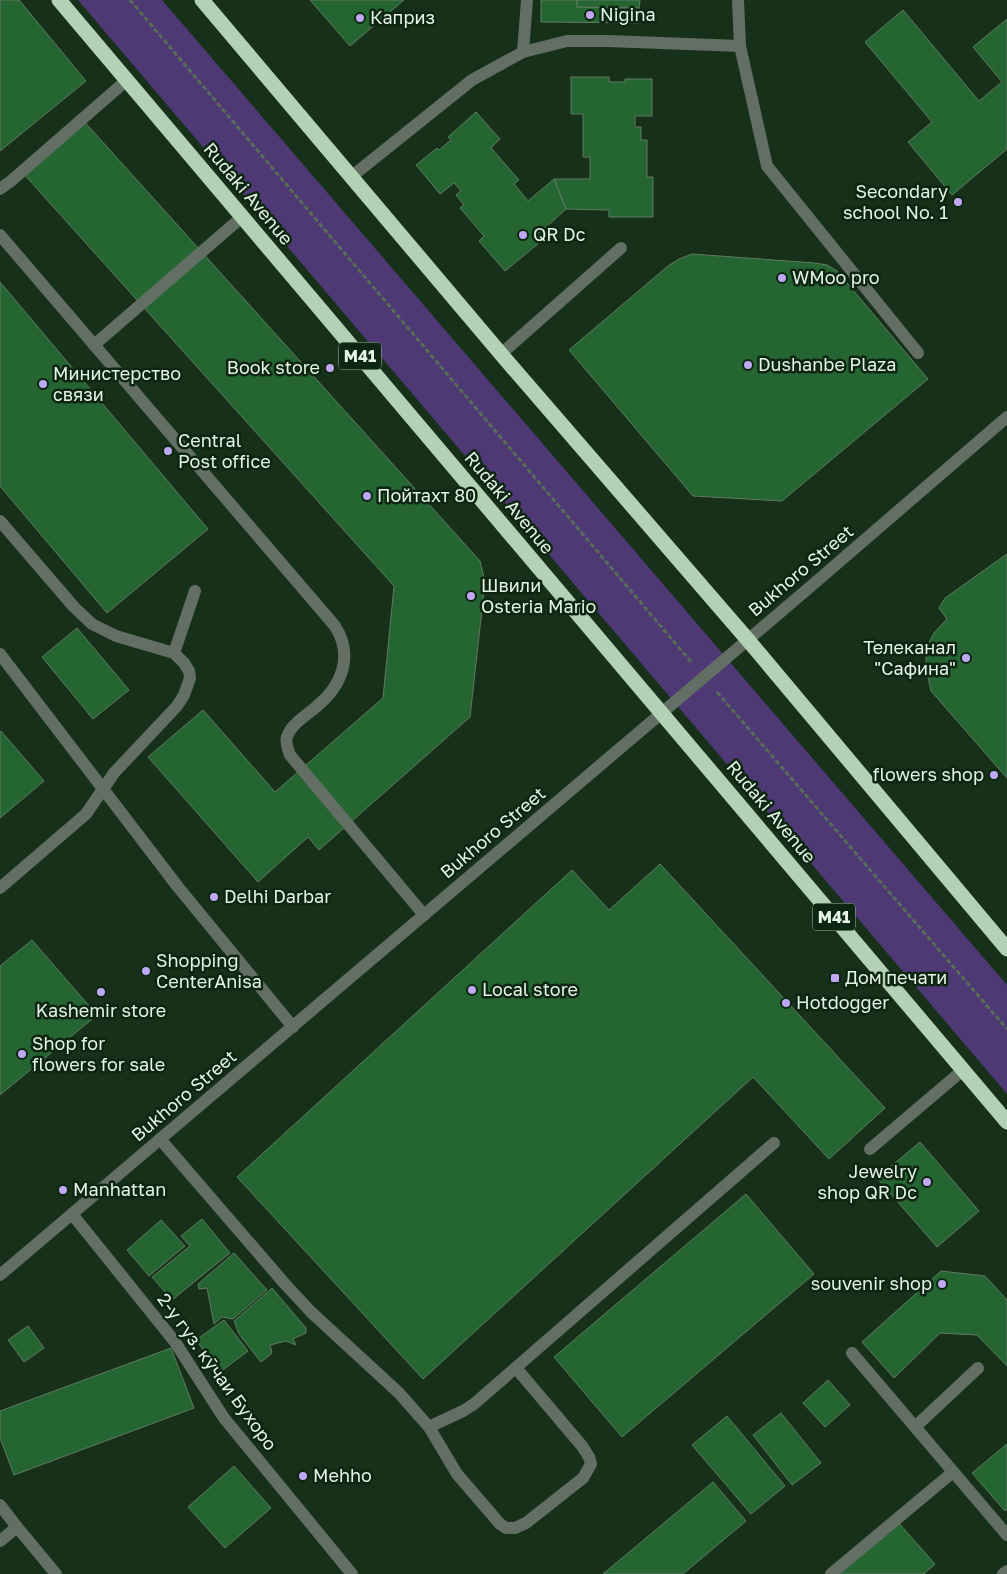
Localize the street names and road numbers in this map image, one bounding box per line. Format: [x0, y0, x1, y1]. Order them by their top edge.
street label: Rudaki Avenue [200, 138, 298, 249]
road number: M41 [339, 342, 381, 370]
street label: Rudaki Avenue [461, 447, 559, 558]
street label: Bukhoro Street [743, 520, 857, 621]
street label: Rudaki Avenue [723, 756, 821, 867]
street label: Bukhoro Street [435, 782, 549, 883]
road number: M41 [813, 904, 855, 930]
street label: Bukhoro Street [126, 1045, 240, 1146]
street label: 2-у гуз. кӯчаи Бухоро [153, 1288, 282, 1454]

